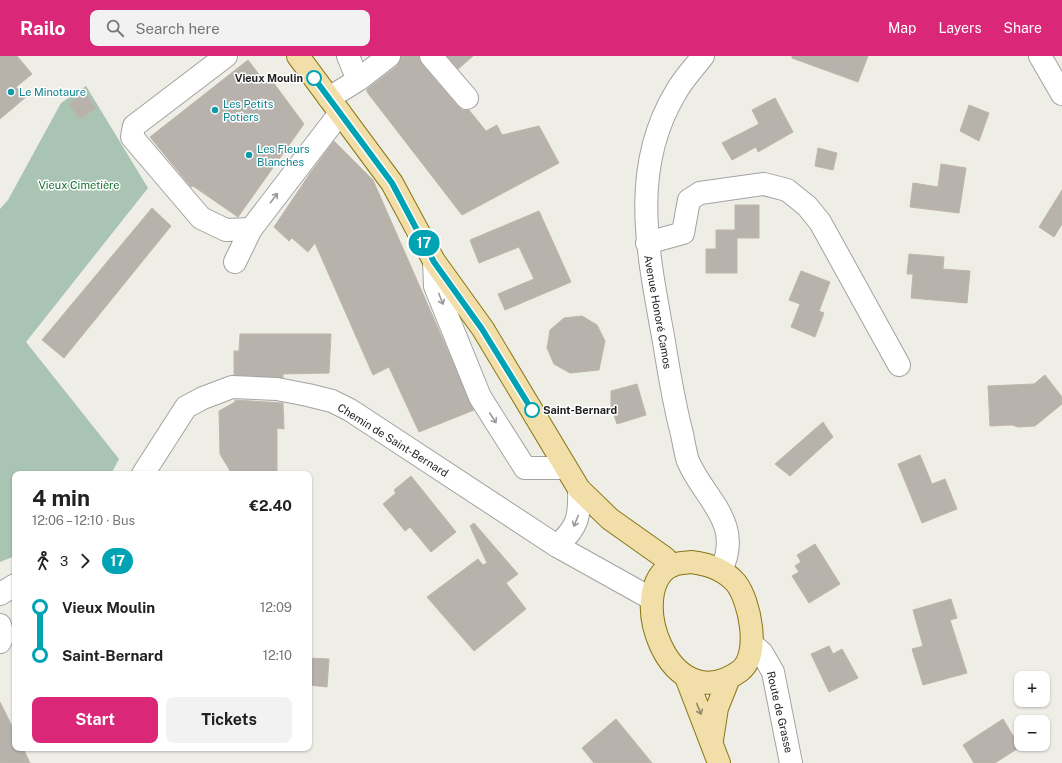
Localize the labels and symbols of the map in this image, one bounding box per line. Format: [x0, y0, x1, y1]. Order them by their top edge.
marker: Vieux Moulin [306, 70, 322, 86]
place label: Vieux Moulin [235, 72, 303, 84]
place label: Le Minotaure [19, 86, 86, 98]
marker: Le Minotaure [6, 87, 16, 97]
place label: Les Petits Potiers [223, 98, 274, 123]
marker: Les Petits Potiers [210, 105, 220, 115]
place label: Les Fleurs Blanches [257, 143, 310, 168]
marker: Les Fleurs Blanches [244, 150, 254, 160]
park label: Vieux Cimetière [38, 179, 120, 191]
one-way arrow [270, 193, 279, 204]
line badge: 17 [406, 230, 442, 256]
street label: Avenue Honoré Camos [642, 254, 674, 370]
one-way arrow [437, 293, 445, 305]
street label: Chemin de Saint-Bernard [335, 401, 451, 479]
marker: Saint-Bernard [524, 402, 540, 418]
place label: Saint-Bernard [543, 404, 617, 416]
one-way arrow [489, 412, 497, 423]
one-way arrow [572, 514, 580, 526]
street label: Route de Grasse [765, 670, 795, 754]
one-way arrow [695, 702, 703, 714]

